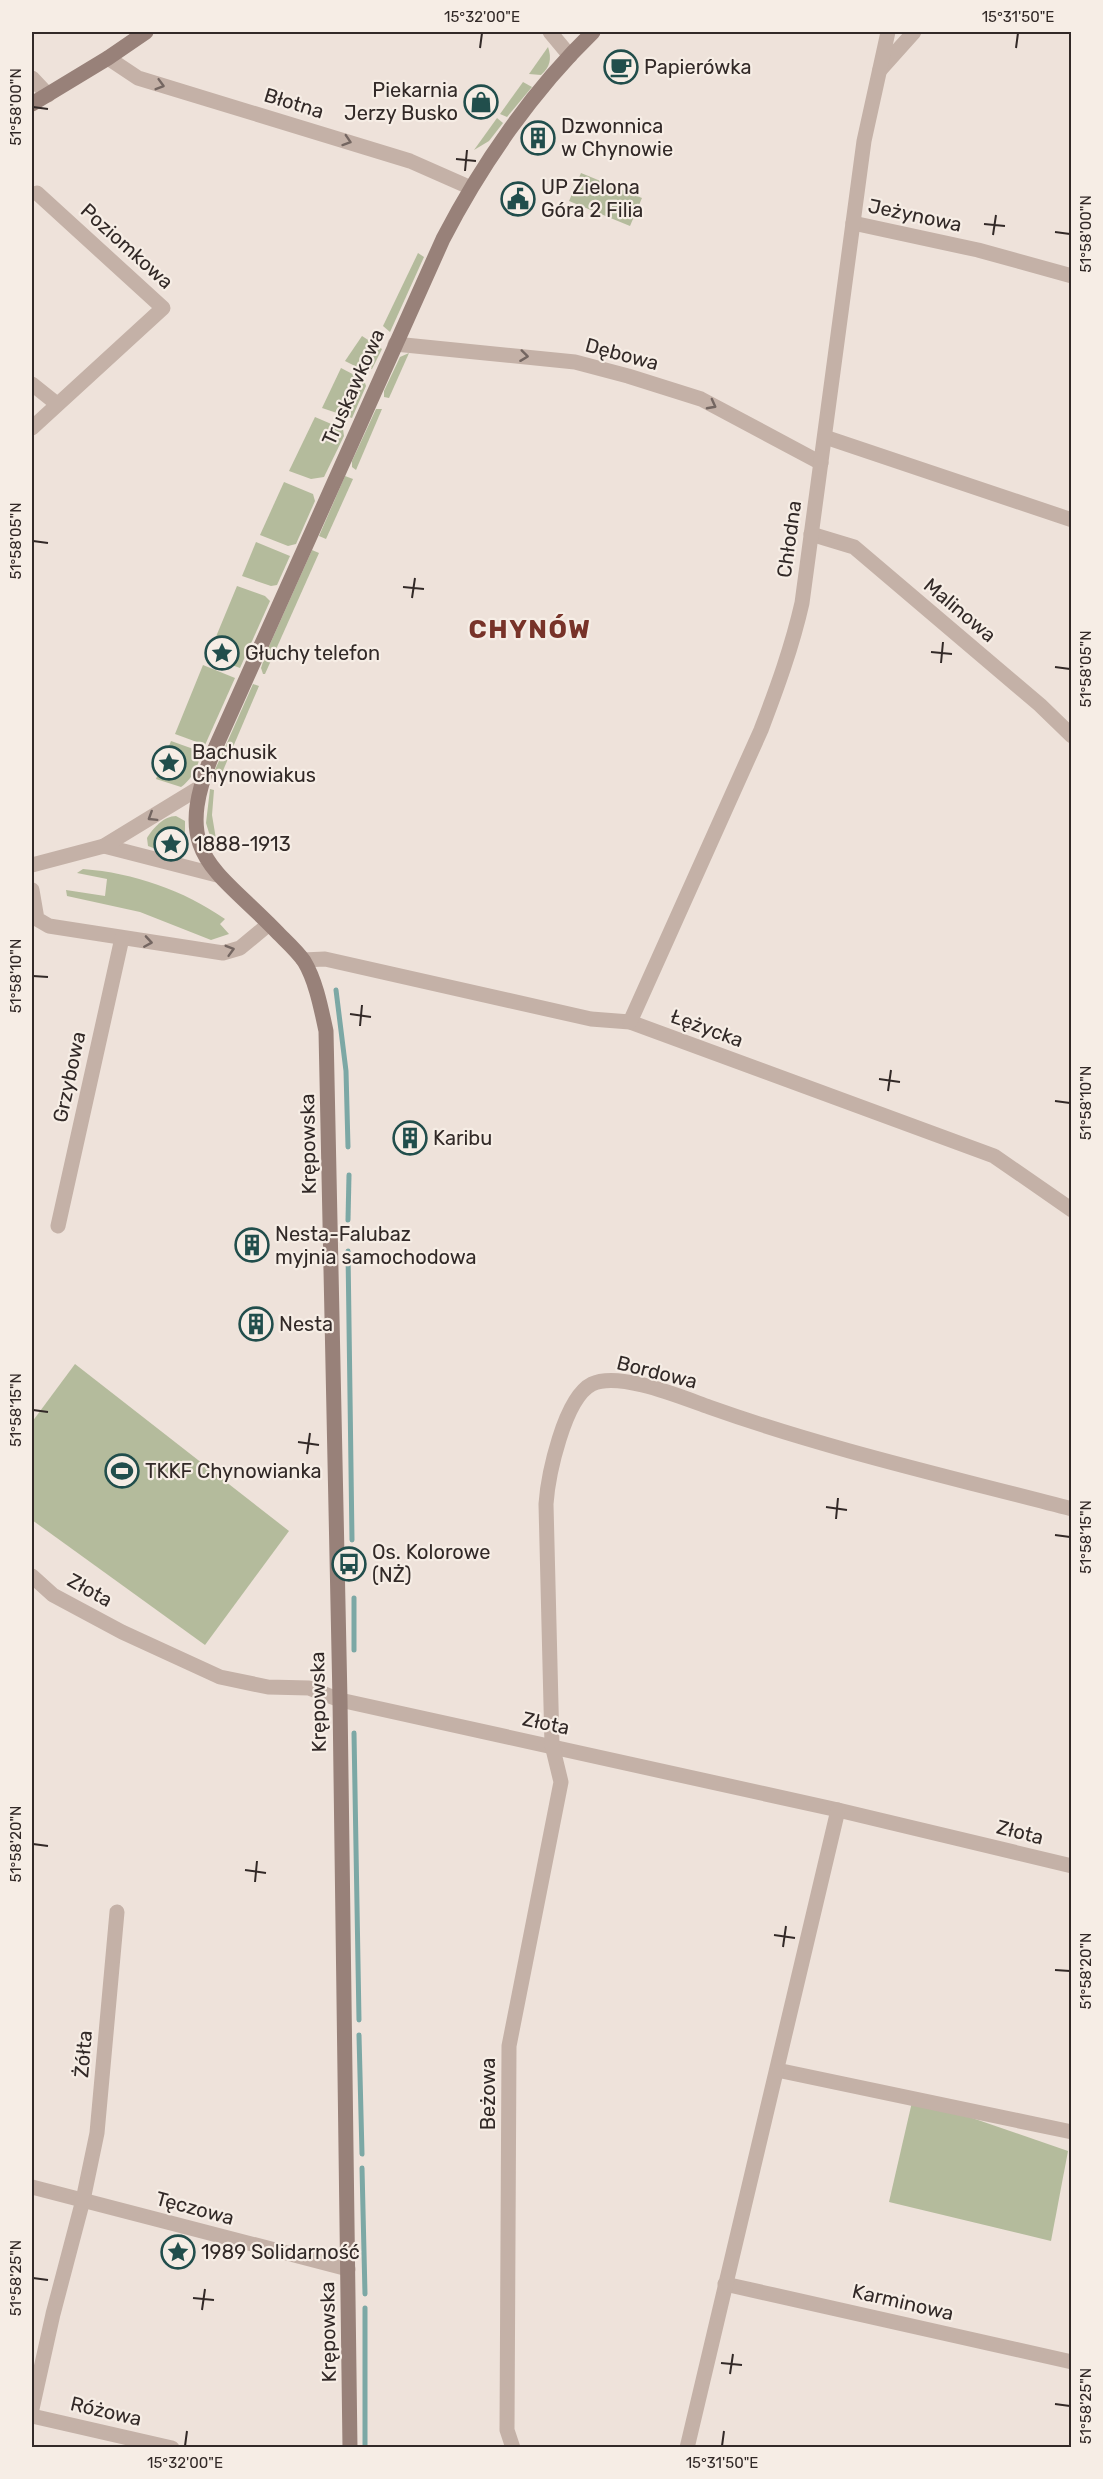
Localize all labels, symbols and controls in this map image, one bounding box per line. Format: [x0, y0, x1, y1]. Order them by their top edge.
text: 15°32'00"E [444, 8, 520, 26]
text: 15°31'50"E [982, 8, 1054, 26]
cafe icon: Papierówka [603, 49, 639, 85]
place label: Papierówka [644, 55, 751, 79]
text: 51°58'00"N [7, 68, 25, 146]
one-way arrow [154, 78, 165, 90]
place label: Piekarnia Jerzy Busko [344, 78, 458, 125]
street label: Błotna [261, 83, 327, 123]
shop icon: Piekarnia Jerzy Busko [463, 84, 499, 120]
place label: Dzwonnica w Chynowie [561, 114, 673, 161]
building icon: Dzwonnica w Chynowie [520, 120, 556, 156]
one-way arrow [341, 134, 352, 146]
place label: UP Zielona Góra 2 Filia [541, 175, 643, 222]
public building icon: UP Zielona Góra 2 Filia [500, 181, 536, 217]
street label: Jeżynowa [866, 193, 964, 237]
text: 51°58'00"N [1077, 195, 1095, 273]
street label: Poziomkowa [76, 198, 178, 294]
street label: Truskawkowa [317, 325, 389, 449]
street label: Dębowa [583, 333, 661, 375]
one-way arrow [520, 349, 529, 362]
one-way arrow [706, 398, 716, 409]
street label: Chłodna [772, 499, 806, 579]
text: 51°58'05"N [7, 502, 25, 580]
street label: Malinowa [919, 573, 1001, 647]
district label: CHYNÓW [469, 613, 591, 645]
text: 51°58'05"N [1077, 630, 1095, 708]
place icon: Głuchy telefon [204, 635, 240, 671]
place label: Głuchy telefon [245, 641, 380, 665]
place label: Bachusik Chynowiakus [192, 740, 316, 787]
place icon: Bachusik Chynowiakus [151, 745, 187, 781]
one-way arrow [147, 809, 158, 820]
place icon: 1888-1913 [153, 826, 189, 862]
place label: 1888-1913 [194, 832, 291, 856]
one-way arrow [143, 936, 153, 948]
text: 51°58'10"N [7, 939, 25, 1013]
one-way arrow [224, 945, 235, 957]
street label: Łężycka [667, 1004, 747, 1052]
street label: Grzybowa [48, 1029, 90, 1125]
text: 51°58'10"N [1077, 1066, 1095, 1140]
street label: Krępowska [295, 1093, 321, 1195]
building icon: Karibu [392, 1120, 428, 1156]
place label: Karibu [433, 1126, 492, 1150]
place label: Nesta-Falubaz myjnia samochodowa [275, 1222, 477, 1269]
building icon: Nesta-Falubaz myjnia samochodowa [234, 1227, 270, 1263]
building icon: Nesta [238, 1306, 274, 1342]
place label: Nesta [279, 1312, 333, 1336]
street label: Bordowa [614, 1350, 700, 1394]
text: 51°58'15"N [7, 1373, 25, 1447]
sports icon: TKKF Chynowianka [104, 1453, 140, 1489]
place label: TKKF Chynowianka [145, 1459, 322, 1483]
text: 51°58'15"N [1077, 1500, 1095, 1574]
place label: Os. Kolorowe (NŻ) [372, 1540, 491, 1587]
bus stop icon: Os. Kolorowe (NŻ) [331, 1546, 367, 1582]
street label: Złota [63, 1568, 117, 1612]
street label: Krępowska [305, 1651, 331, 1753]
street label: Złota [520, 1706, 572, 1740]
text: 51°58'20"N [7, 1805, 25, 1883]
street label: Złota [994, 1815, 1046, 1849]
text: 51°58'20"N [1077, 1932, 1095, 2010]
street label: Żółta [69, 2029, 97, 2079]
street label: Beżowa [476, 2058, 500, 2130]
street label: Tęczowa [153, 2186, 237, 2230]
place icon: 1989 Solidarność [160, 2234, 196, 2270]
text: 51°58'25"N [7, 2240, 25, 2316]
place label: 1989 Solidarność [201, 2240, 360, 2264]
street label: Karminowa [850, 2279, 956, 2325]
street label: Krępowska [315, 2281, 341, 2383]
text: 51°58'25"N [1077, 2368, 1095, 2444]
street label: Różowa [68, 2391, 144, 2431]
text: 15°32'00"E [147, 2454, 223, 2472]
text: 15°31'50"E [686, 2454, 758, 2472]

